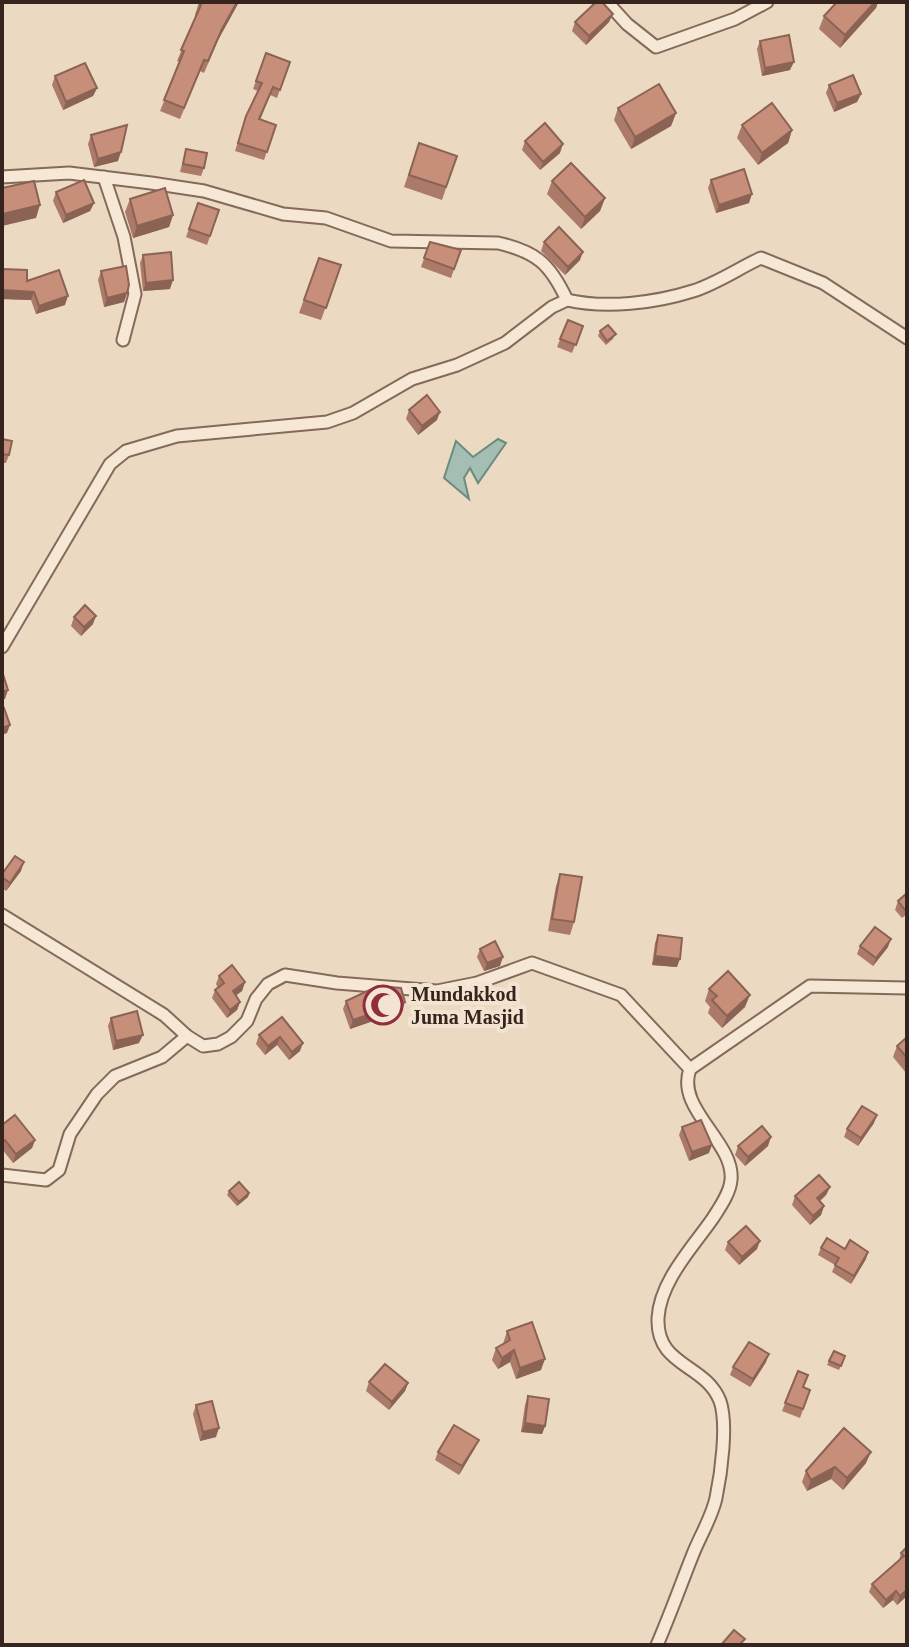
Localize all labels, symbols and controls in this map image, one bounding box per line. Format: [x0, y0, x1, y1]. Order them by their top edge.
place label: Mundakkod Juma Masjid [411, 983, 524, 1029]
mosque icon: Mundakkod Juma Masjid [362, 984, 404, 1026]

